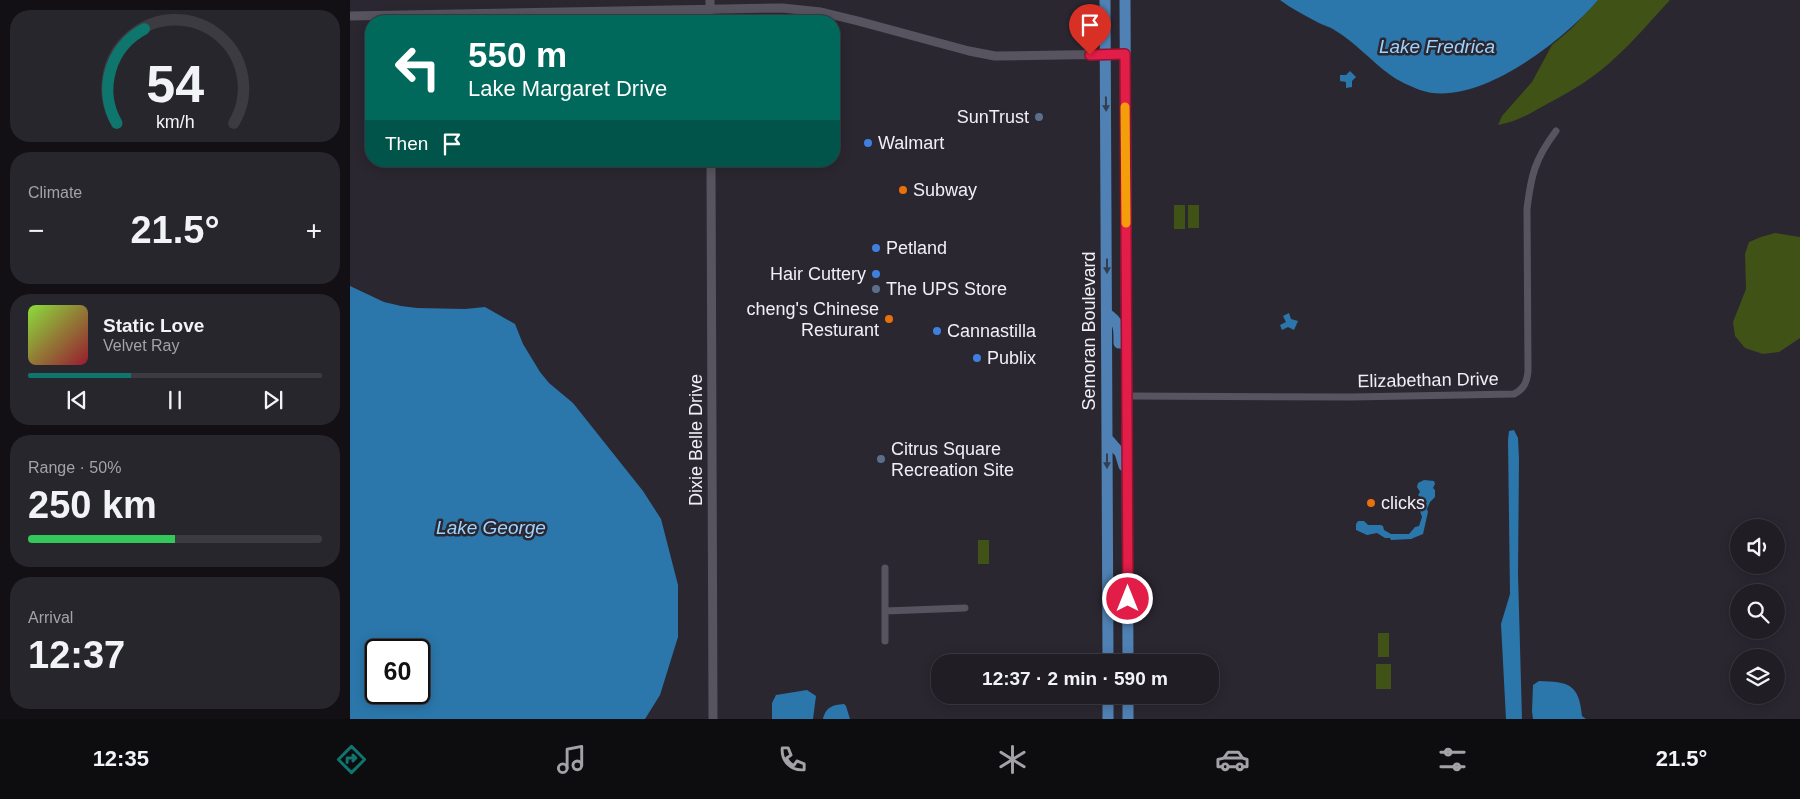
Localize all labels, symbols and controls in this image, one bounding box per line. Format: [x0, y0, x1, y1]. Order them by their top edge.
pin [1069, 4, 1111, 55]
icon: arrive [1076, 11, 1104, 39]
icon: left [385, 35, 450, 100]
text: 550 m [468, 35, 567, 74]
water label: Lake Fredrica [1379, 36, 1495, 57]
text: 54 [146, 55, 204, 113]
text: Lake Margaret Drive [468, 76, 667, 101]
one-way arrow [1102, 96, 1110, 112]
place label: SunTrust [957, 107, 1029, 127]
marker: SunTrust [1033, 111, 1045, 123]
text: km/h [156, 112, 194, 132]
icon: arrive [438, 130, 466, 158]
text: Then [385, 133, 428, 154]
place label: Walmart [878, 133, 944, 153]
marker: Walmart [862, 137, 874, 149]
place label: Subway [913, 180, 977, 200]
text: Climate [28, 184, 82, 201]
marker: Subway [897, 184, 909, 196]
text: 21.5° [130, 209, 220, 251]
text: − [28, 215, 44, 246]
text: + [306, 215, 322, 246]
place label: Petland [886, 238, 947, 258]
marker: Petland [870, 242, 882, 254]
street label: Semoran Boulevard [1079, 251, 1099, 411]
one-way arrow [1103, 258, 1111, 274]
place label: Hair Cuttery [770, 264, 866, 284]
marker: Hair Cuttery [870, 268, 882, 280]
place label: The UPS Store [886, 279, 1007, 299]
marker: The UPS Store [870, 283, 882, 295]
place label: cheng's Chinese Resturant [746, 299, 879, 340]
marker: cheng's Chinese Resturant [883, 313, 895, 325]
text: Static Love [103, 315, 204, 336]
place label: Cannastilla [947, 321, 1037, 341]
marker: Cannastilla [931, 325, 943, 337]
text: Velvet Ray [103, 337, 179, 354]
place label: Publix [987, 348, 1036, 368]
marker: Publix [971, 352, 983, 364]
street label: Elizabethan Drive [1357, 369, 1499, 391]
street label: Dixie Belle Drive [686, 374, 706, 506]
icon: previous [63, 386, 91, 414]
icon: pause [161, 386, 189, 414]
icon: next [259, 386, 287, 414]
place label: Citrus Square Recreation Site [891, 439, 1014, 480]
marker: Citrus Square Recreation Site [875, 453, 887, 465]
one-way arrow [1103, 453, 1111, 469]
text: Range · 50% [28, 459, 121, 476]
text: 250 km [28, 484, 157, 526]
place label: clicks [1381, 493, 1425, 513]
marker: clicks [1365, 497, 1377, 509]
water label: Lake George [436, 517, 546, 538]
map controls [1730, 519, 1785, 704]
button: sound [1730, 519, 1785, 574]
position arrow [1101, 572, 1153, 624]
button: search [1730, 584, 1785, 639]
text: Arrival [28, 609, 73, 626]
text: 12:37 [28, 634, 125, 676]
speed limit sign: 60 [365, 639, 430, 704]
button: layers [1730, 649, 1785, 704]
text: 12:37 · 2 min · 590 m [982, 668, 1168, 689]
icon: directions [334, 742, 369, 777]
icon: music [554, 742, 589, 777]
icon: phone [775, 742, 810, 777]
icon: climate [995, 742, 1030, 777]
icon: car [1215, 742, 1250, 777]
icon: filters [1435, 742, 1470, 777]
text: 12:35 [93, 746, 149, 771]
text: 21.5° [1656, 746, 1707, 771]

